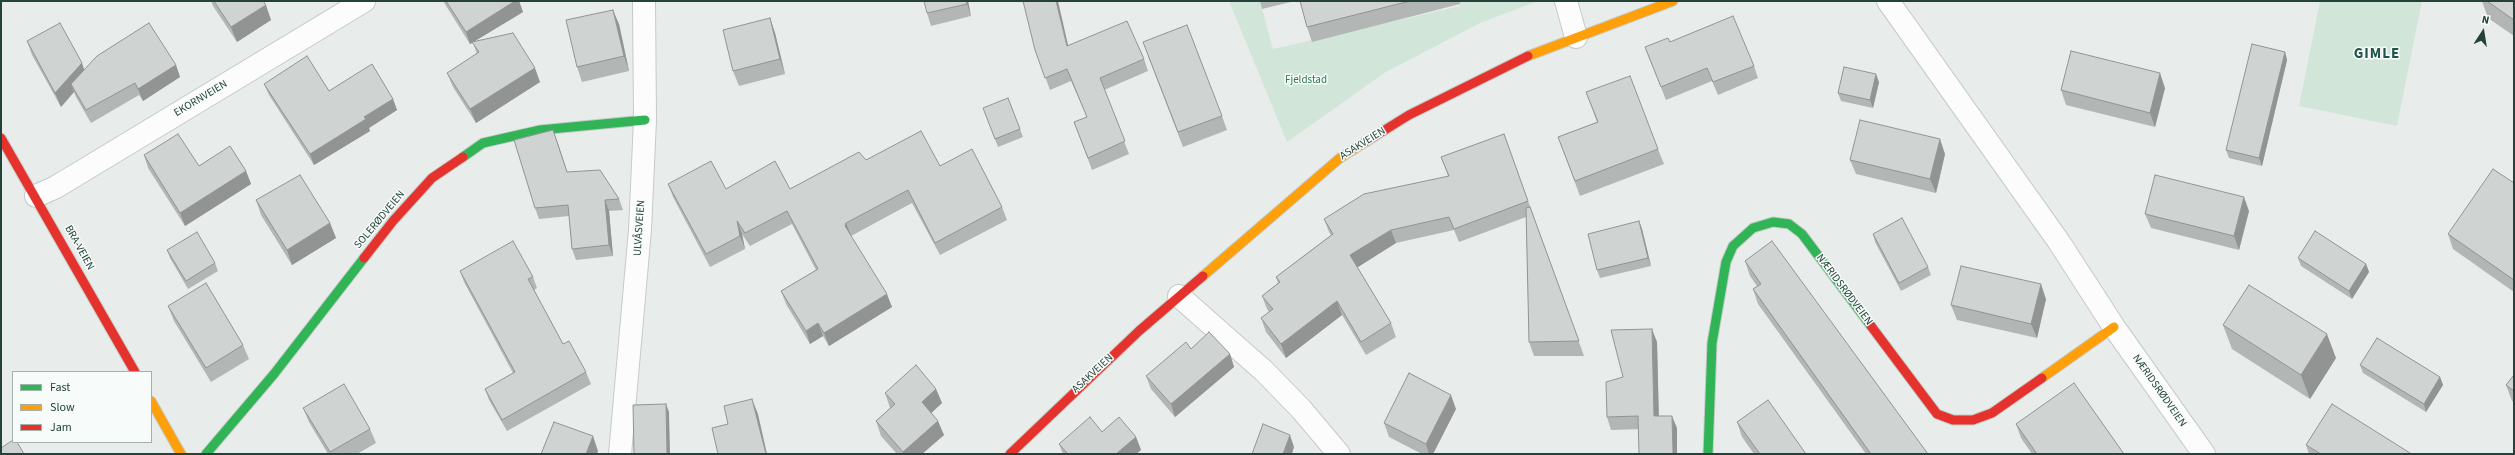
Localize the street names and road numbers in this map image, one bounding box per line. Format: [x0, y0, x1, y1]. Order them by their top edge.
street label: EKORNVEIEN [172, 78, 230, 120]
street label: ASAKVEIEN [1338, 125, 1388, 163]
street label: SOLERØDVEIEN [352, 188, 408, 252]
street label: ULVÅSVEIEN [631, 199, 649, 257]
street label: BRA-VEIEN [61, 223, 97, 273]
street label: NÆRIDSRØDVEIEN [1813, 252, 1875, 328]
street label: ASAKVEIEN [1070, 352, 1116, 396]
street label: NÆRIDSRØDVEIEN [2129, 352, 2189, 430]

